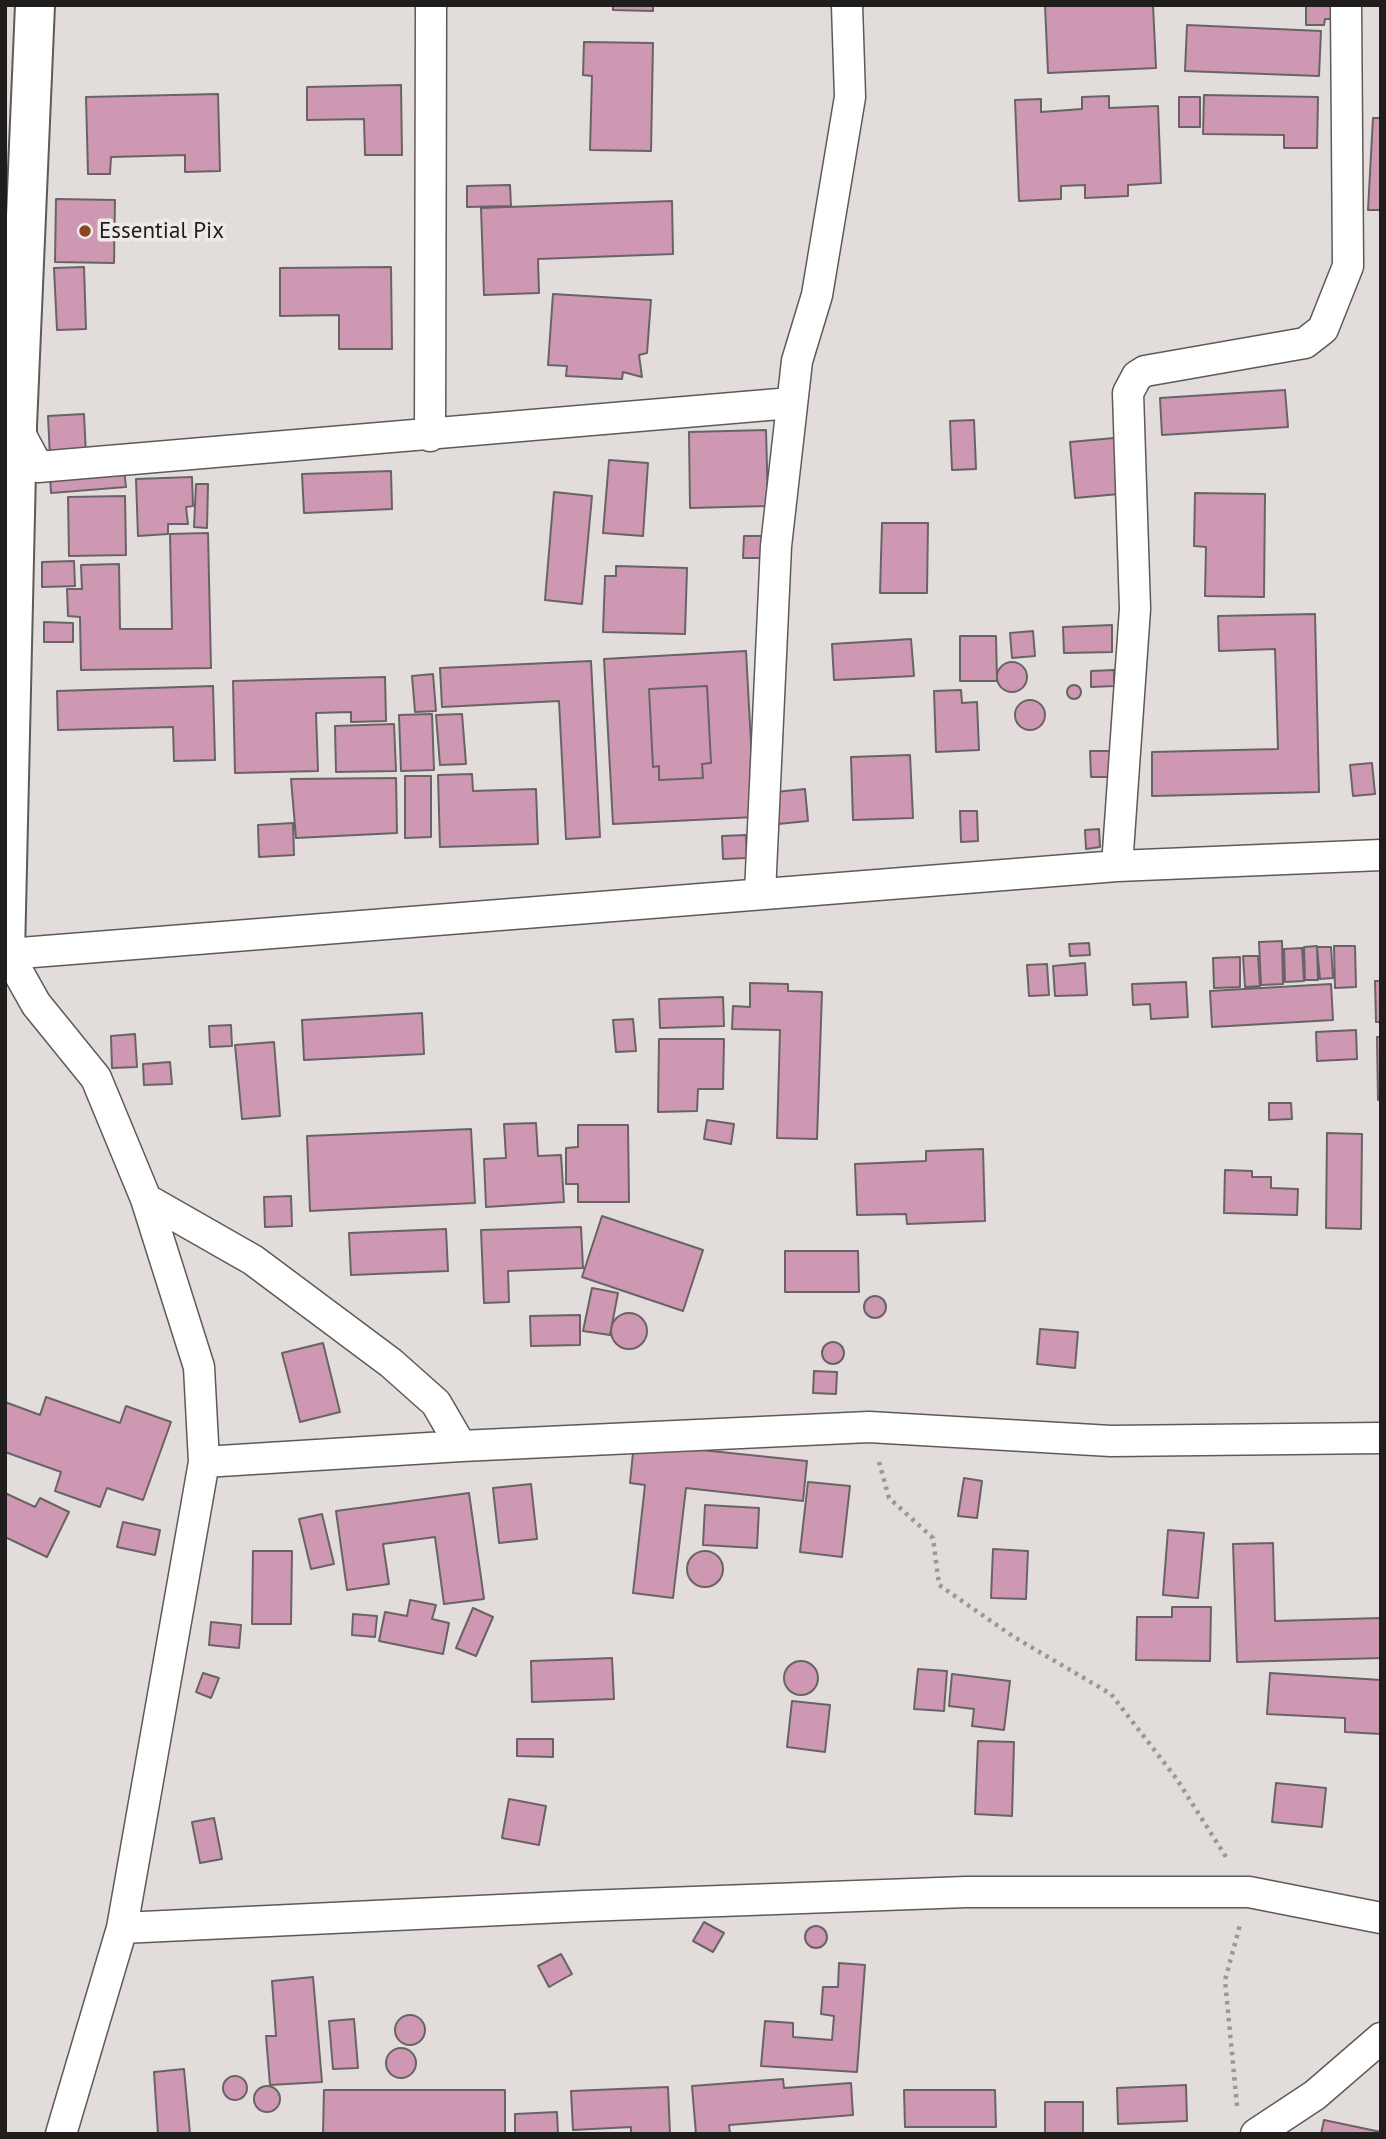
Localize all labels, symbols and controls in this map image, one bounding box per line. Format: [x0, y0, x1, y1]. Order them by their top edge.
place label: Essential Pix [99, 217, 224, 245]
marker: Essential Pix [77, 223, 93, 239]

